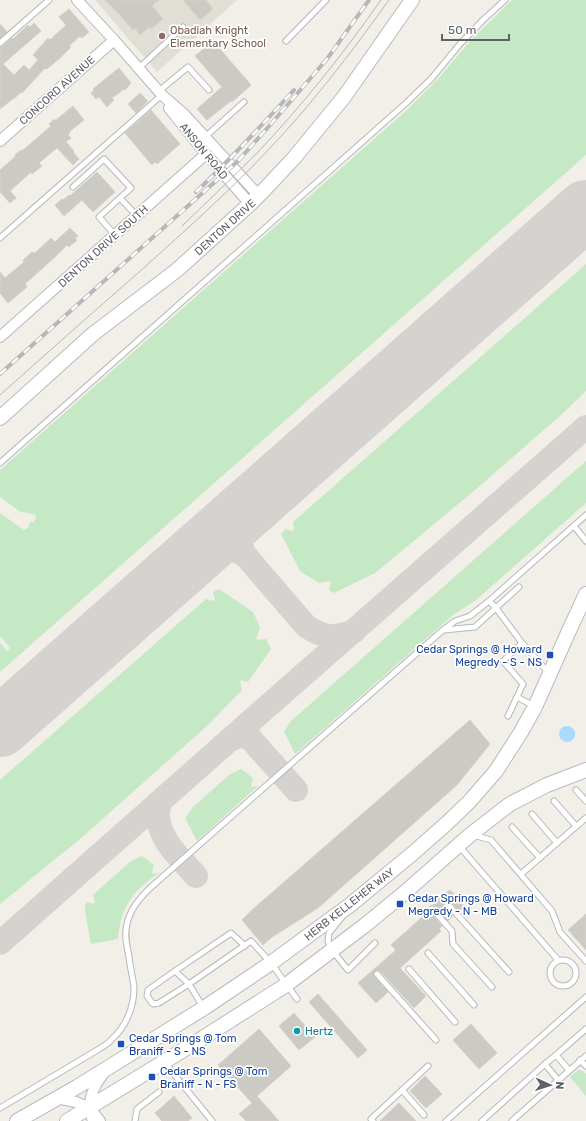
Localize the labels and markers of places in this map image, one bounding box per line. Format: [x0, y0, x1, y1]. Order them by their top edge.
place label: Obadiah Knight Elementary School [170, 24, 266, 50]
marker: Obadiah Knight Elementary School [157, 31, 167, 41]
place label: Cedar Springs @ Howard Megredy - S - NS [416, 643, 542, 669]
marker: Cedar Springs @ Howard Megredy - S - NS [545, 650, 555, 660]
place label: Cedar Springs @ Howard Megredy - N - MB [408, 892, 534, 918]
marker: Cedar Springs @ Howard Megredy - N - MB [395, 899, 405, 909]
place label: Hertz [305, 1025, 333, 1038]
marker: Hertz [292, 1026, 302, 1036]
place label: Cedar Springs @ Tom Braniff - S - NS [129, 1032, 237, 1058]
marker: Cedar Springs @ Tom Braniff - S - NS [116, 1039, 126, 1049]
place label: Cedar Springs @ Tom Braniff - N - FS [160, 1065, 268, 1091]
marker: Cedar Springs @ Tom Braniff - N - FS [147, 1072, 157, 1082]

